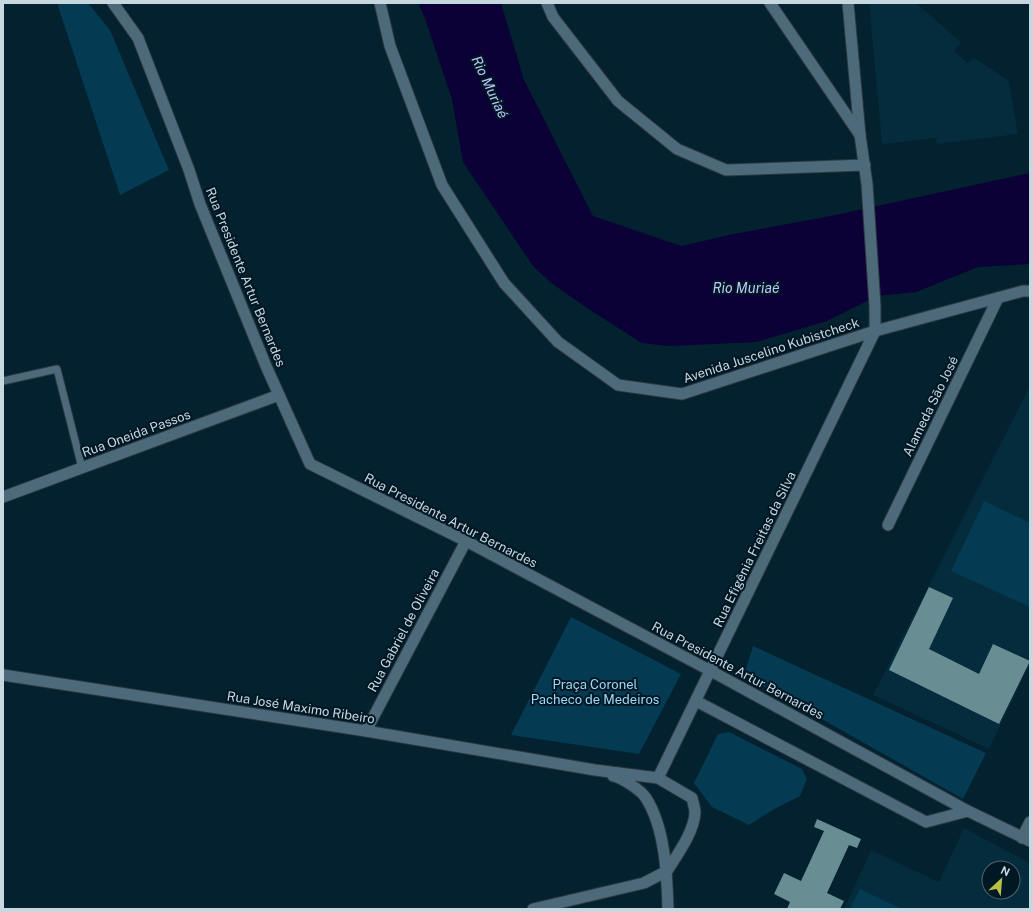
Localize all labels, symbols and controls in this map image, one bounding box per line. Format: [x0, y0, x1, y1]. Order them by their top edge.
water label: Rio Muriaé [469, 53, 512, 121]
street label: Rua Presidente Artur Bernardes [203, 185, 288, 369]
water label: Rio Muriaé [712, 280, 780, 296]
street label: Avenida Juscelino Kubistcheck [681, 315, 861, 386]
street label: Alameda São José [900, 354, 961, 459]
street label: Rua Oneida Passos [80, 407, 193, 460]
street label: Rua Efigênia Freitas da Silva [710, 469, 799, 629]
street label: Rua Presidente Artur Bernardes [362, 470, 540, 571]
street label: Rua Gabriel de Oliveira [365, 566, 442, 694]
street label: Rua Presidente Artur Bernardes [649, 619, 826, 722]
park label: Praça Coronel Pacheco de Medeiros [531, 677, 659, 707]
street label: Rua José Maximo Ribeiro [226, 688, 376, 727]
north arrow [981, 860, 1021, 900]
text: N [999, 864, 1012, 878]

